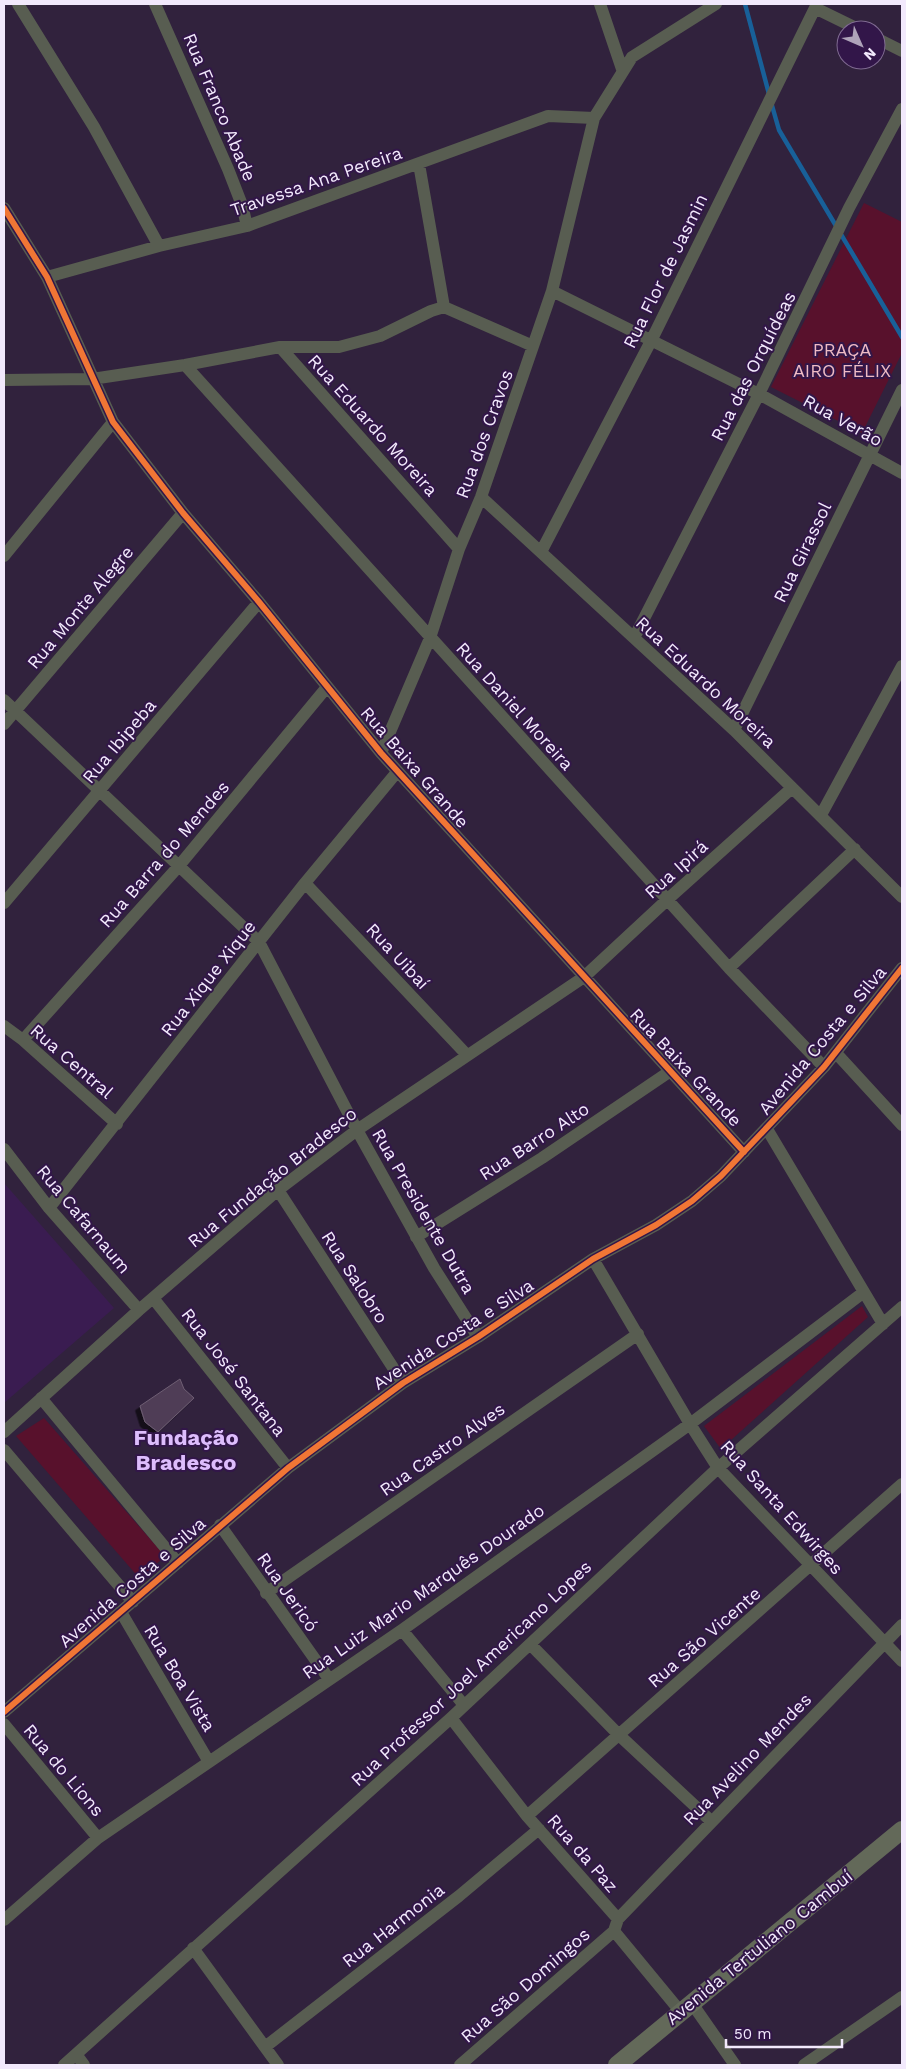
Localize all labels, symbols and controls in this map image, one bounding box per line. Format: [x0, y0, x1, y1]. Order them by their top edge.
north arrow [836, 20, 886, 70]
street label: Rua Franco Abade [179, 30, 261, 184]
text: N [861, 45, 880, 64]
street label: Travessa Ana Pereira [227, 142, 405, 220]
street label: Rua Flor de Jasmin [618, 190, 712, 352]
street label: Rua das Orquídeas [706, 288, 800, 444]
park label: PRAÇA AIRO FÉLIX [793, 339, 891, 381]
street label: Rua Eduardo Moreira [304, 350, 442, 500]
street label: Rua dos Cravos [451, 367, 517, 501]
street label: Rua Verão [800, 390, 886, 450]
street label: Rua Girassol [769, 498, 836, 606]
street label: Rua Monte Alegre [22, 541, 138, 673]
street label: Rua Eduardo Moreira [632, 612, 780, 752]
street label: Rua Daniel Moreira [452, 638, 578, 774]
street label: Rua Ibipeba [78, 695, 160, 787]
street label: Rua Baixa Grande [357, 702, 473, 832]
street label: Rua Barra do Mendes [95, 776, 233, 932]
street label: Rua Ipirá [640, 835, 712, 903]
street label: Rua Xique Xique [156, 916, 260, 1040]
street label: Rua Uibaí [362, 919, 434, 993]
street label: Avenida Costa e Silva [754, 961, 890, 1119]
street label: Rua Baixa Grande [626, 1004, 746, 1130]
street label: Rua Central [26, 1019, 118, 1103]
street label: Rua Barro Alto [475, 1098, 593, 1184]
street label: Rua Fundação Bradesco [183, 1102, 361, 1252]
street label: Rua Presidente Dutra [368, 1125, 480, 1297]
street label: Rua Cafarnaum [33, 1161, 135, 1277]
street label: Rua Salobro [317, 1227, 393, 1327]
street label: Avenida Costa e Silva [369, 1274, 537, 1394]
street label: Rua José Santana [177, 1304, 291, 1440]
street label: Rua Castro Alves [375, 1398, 509, 1500]
district label: Fundação Bradesco [133, 1425, 239, 1475]
street label: Rua Santa Edwirges [716, 1436, 848, 1578]
street label: Rua Luiz Mario Marquês Dourado [298, 1499, 548, 1683]
street label: Avenida Costa e Silva [54, 1513, 210, 1651]
street label: Rua Jericó [253, 1548, 323, 1636]
street label: Rua Professor Joel Americano Lopes [346, 1556, 596, 1790]
street label: Rua São Vicente [643, 1582, 765, 1692]
street label: Rua Boa Vista [140, 1621, 220, 1735]
street label: Rua Avelino Mendes [679, 1689, 815, 1829]
street label: Rua do Lions [19, 1720, 109, 1820]
street label: Rua da Paz [543, 1810, 623, 1896]
street label: Avenida Tertuliano Cambuí [662, 1865, 857, 2029]
street label: Rua Harmonia [338, 1879, 448, 1971]
street label: Rua São Domingos [456, 1923, 594, 2047]
scale bar [726, 2016, 842, 2048]
text: 50 m [734, 2025, 771, 2043]

